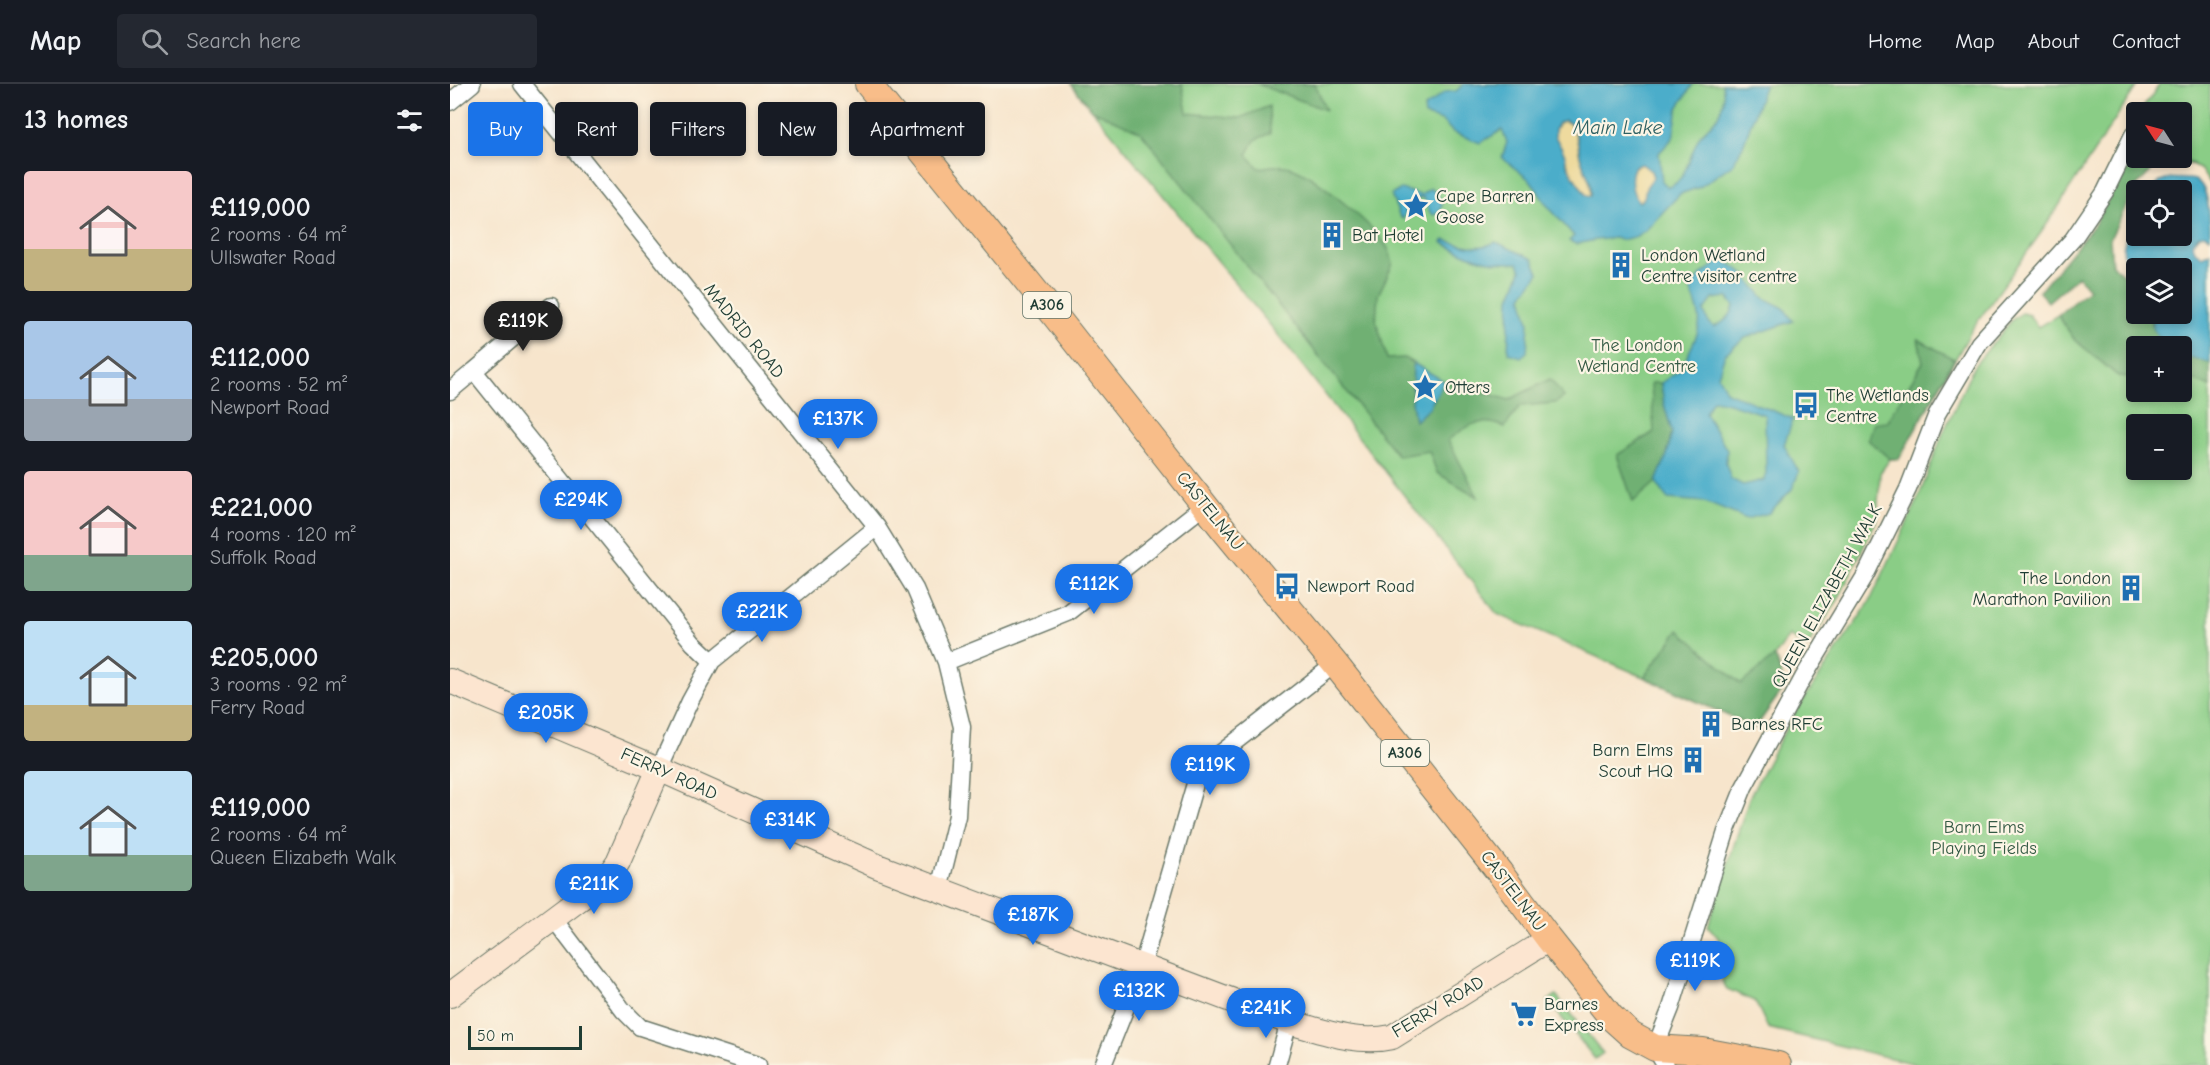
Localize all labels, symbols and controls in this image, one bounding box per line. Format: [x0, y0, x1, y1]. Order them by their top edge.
search box [117, 14, 537, 68]
text: Map [30, 25, 81, 57]
icon: search [138, 25, 171, 58]
text: Search here [186, 28, 301, 54]
text: Home [1868, 29, 1922, 53]
text: Map [1955, 29, 1995, 53]
text: About [2028, 29, 2079, 53]
text: Contact [2112, 29, 2180, 53]
chip: Buy [468, 102, 543, 156]
chip: Rent [555, 102, 638, 156]
chip: Filters [650, 102, 746, 156]
chip: New [758, 102, 837, 156]
chip: Apartment [849, 102, 985, 156]
north arrow [2126, 102, 2192, 168]
map controls [2126, 102, 2192, 480]
icon: filters [393, 104, 426, 137]
text: 13 homes [24, 105, 128, 135]
water label: Main Lake [1572, 116, 1663, 139]
button: locate [2126, 180, 2192, 246]
place label: Cape Barren Goose [1436, 186, 1534, 228]
place icon: Cape Barren Goose [1401, 191, 1431, 221]
text: £119,000 [210, 193, 311, 223]
icon: home [72, 195, 144, 267]
building icon: Bat Hotel [1317, 220, 1347, 250]
text: 2 rooms · 64 m² [210, 223, 346, 246]
place label: Bat Hotel [1352, 225, 1424, 246]
place label: London Wetland Centre visitor centre [1641, 245, 1797, 287]
text: Ullswater Road [210, 246, 336, 269]
building icon: London Wetland Centre visitor centre [1606, 250, 1636, 280]
button: layers [2126, 258, 2192, 324]
street label: MADRID ROAD [699, 279, 789, 383]
road number: A306 [1023, 292, 1071, 318]
pin: £119K [481, 301, 565, 352]
text: £119K [498, 309, 548, 332]
park label: The London Wetland Centre [1578, 335, 1696, 377]
button: + [2126, 336, 2192, 402]
text: £112,000 [210, 343, 310, 373]
icon: home [72, 345, 144, 417]
place icon: Otters [1410, 372, 1440, 402]
text: 2 rooms · 52 m² [210, 373, 347, 396]
place label: Otters [1445, 377, 1490, 398]
place label: The Wetlands Centre [1826, 385, 1929, 427]
bus stop icon: The Wetlands Centre [1791, 390, 1821, 420]
text: Newport Road [210, 396, 330, 419]
pin: £137K [796, 399, 880, 450]
text: £137K [812, 407, 864, 430]
button: − [2126, 414, 2192, 480]
street label: CASTELNAU [1172, 467, 1248, 555]
pin: £294K [539, 480, 623, 531]
text: £294K [554, 488, 608, 511]
text: £221,000 [210, 493, 313, 523]
icon: home [72, 495, 144, 567]
street label: QUEEN ELIZABETH WALK [1768, 500, 1886, 692]
text: 4 rooms · 120 m² [210, 523, 356, 546]
text: Suffolk Road [210, 546, 317, 569]
pin: £112K [1052, 564, 1136, 615]
place label: The London Marathon Pavilion [1973, 568, 2111, 610]
bus stop icon: Newport Road [1272, 571, 1302, 601]
text: £112K [1069, 572, 1119, 595]
building icon: The London Marathon Pavilion [2116, 573, 2146, 603]
place label: Newport Road [1307, 576, 1415, 597]
pin: £221K [720, 592, 804, 643]
text: £221K [736, 600, 788, 623]
text: £205,000 [210, 643, 318, 673]
icon: home [72, 645, 144, 717]
text: 3 rooms · 92 m² [210, 673, 347, 696]
pin: £205K [504, 693, 588, 744]
text: Ferry Road [210, 696, 305, 719]
text: £205K [518, 701, 574, 724]
building icon: Barnes RFC [1696, 709, 1726, 739]
place label: Barnes RFC [1731, 714, 1823, 735]
road number: A306 [1381, 740, 1429, 766]
place label: Barn Elms Scout HQ [1592, 740, 1673, 782]
street label: FERRY ROAD [617, 743, 721, 805]
pin: £119K [1168, 745, 1252, 796]
building icon: Barn Elms Scout HQ [1678, 745, 1708, 775]
text: £119K [1185, 753, 1235, 776]
text: £119,000 [210, 793, 311, 823]
icon: home [72, 795, 144, 867]
pin: £314K [748, 800, 832, 851]
text: £314K [764, 808, 816, 831]
park label: Barn Elms Playing Fields [1931, 817, 2037, 859]
text: 2 rooms · 64 m² [210, 823, 346, 846]
text: Queen Elizabeth Walk [210, 846, 396, 869]
street label: CASTELNAU [1476, 847, 1550, 935]
pin: £211K [552, 864, 636, 915]
text: £211K [569, 872, 619, 895]
pin: £187K [991, 895, 1075, 946]
text: £187K [1007, 903, 1059, 926]
pin: £119K [1653, 941, 1737, 992]
text: £119K [1670, 949, 1720, 972]
pin: £132K [1097, 971, 1181, 1022]
street label: FERRY ROAD [1388, 971, 1488, 1043]
text: £132K [1113, 979, 1165, 1002]
pin: £241K [1224, 988, 1308, 1039]
place label: Barnes Express [1544, 994, 1604, 1036]
text: £241K [1240, 996, 1292, 1019]
supermarket icon: Barnes Express [1509, 999, 1539, 1029]
scale bar [468, 1023, 582, 1050]
text: 50 m [477, 1027, 514, 1045]

